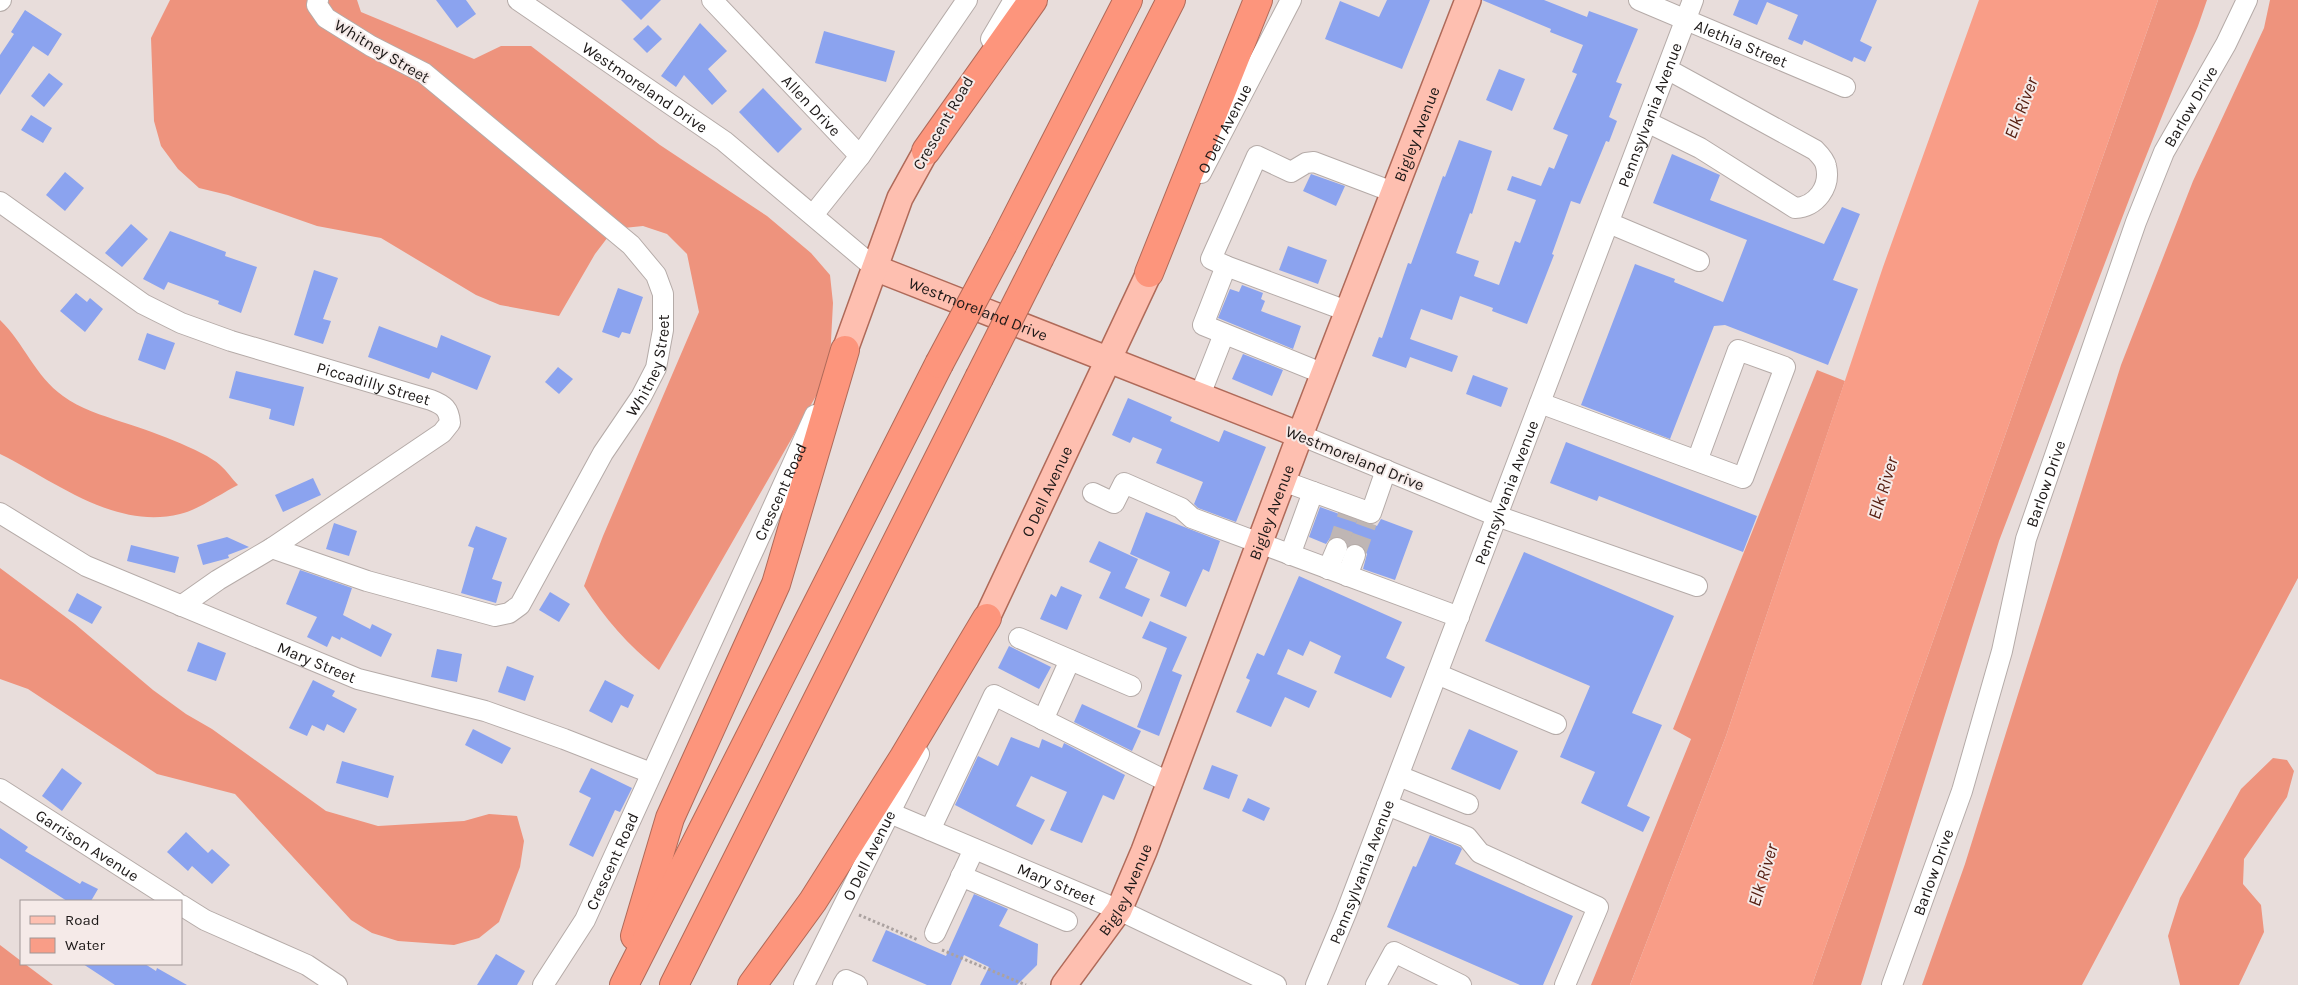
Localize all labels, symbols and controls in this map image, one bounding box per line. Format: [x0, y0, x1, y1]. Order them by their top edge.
street label: Whitney Street [331, 15, 433, 87]
street label: Alethia Street [1692, 15, 1791, 71]
street label: Westmoreland Drive [579, 37, 711, 137]
street label: Pennsylvania Avenue [1613, 40, 1685, 190]
street label: Barlow Drive [2159, 62, 2221, 150]
street label: Allen Drive [778, 71, 845, 140]
street label: Crescent Road [909, 73, 977, 173]
water label: Elk River [1999, 73, 2043, 142]
street label: O Dell Avenue [1193, 81, 1255, 177]
street label: Bigley Avenue [1389, 84, 1443, 184]
street label: Westmoreland Drive [906, 273, 1051, 344]
street label: Whitney Street [621, 314, 673, 420]
street label: Piccadilly Street [315, 357, 433, 409]
street label: Pennsylvania Avenue [1470, 417, 1542, 567]
street label: Westmoreland Drive [1283, 422, 1427, 494]
street label: Barlow Drive [2021, 438, 2069, 530]
street label: Crescent Road [750, 440, 810, 543]
street label: O Dell Avenue [1017, 443, 1076, 540]
water label: Elk River [1863, 453, 1903, 522]
street label: Bigley Avenue [1245, 462, 1298, 562]
street label: Mary Street [275, 637, 359, 687]
street label: Pennsylvania Avenue [1325, 797, 1398, 947]
street label: Garrison Avenue [32, 805, 143, 885]
street label: O Dell Avenue [838, 807, 899, 903]
street label: Crescent Road [581, 809, 642, 913]
street label: Barlow Drive [1908, 826, 1957, 918]
water label: Elk River [1743, 840, 1783, 909]
street label: Bigley Avenue [1094, 841, 1155, 939]
street label: Mary Street [1015, 859, 1099, 909]
legend [20, 900, 182, 965]
text: Road [65, 911, 100, 929]
text: Water [65, 936, 106, 954]

